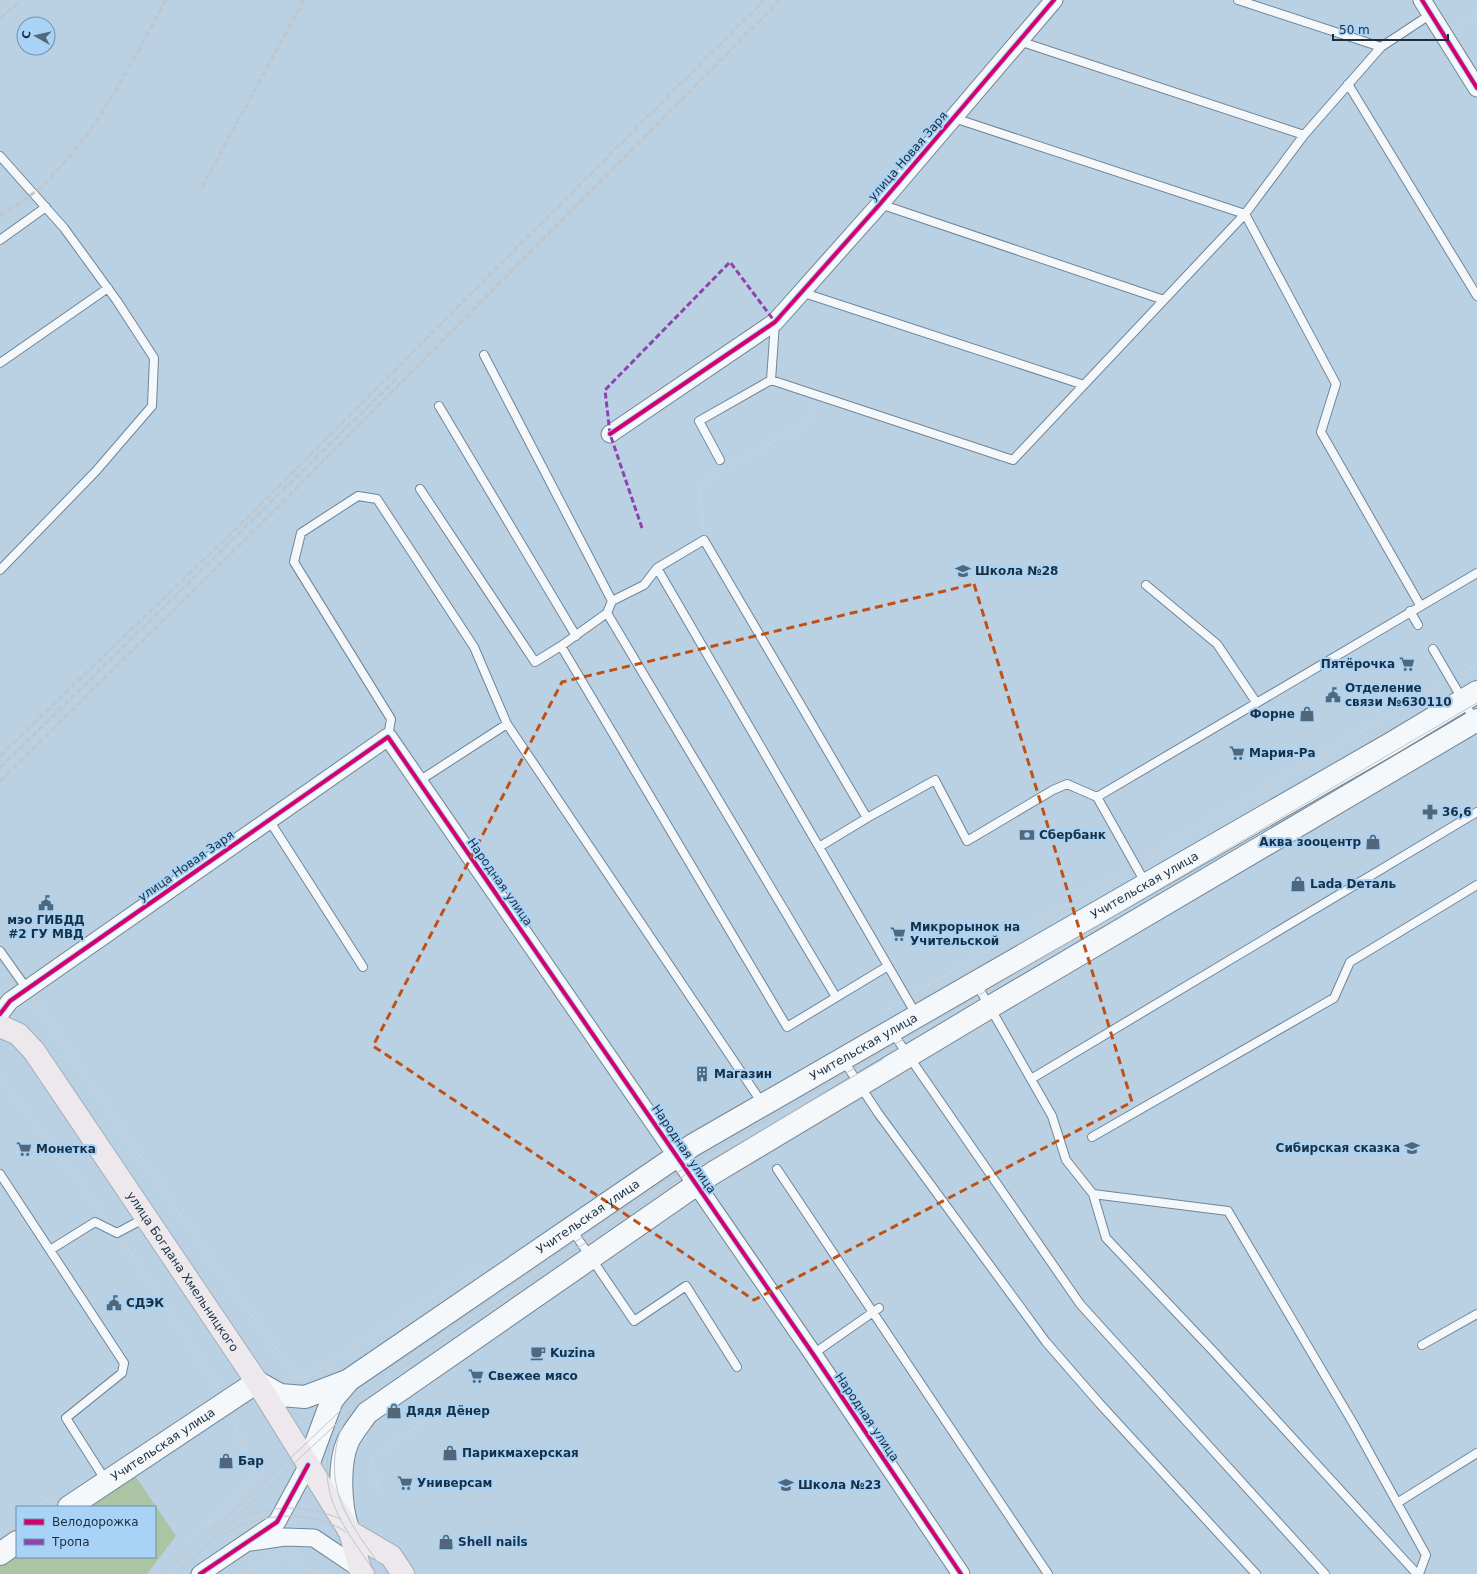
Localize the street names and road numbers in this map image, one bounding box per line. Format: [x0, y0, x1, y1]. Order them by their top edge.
street label: улица Новая Заря [865, 109, 951, 203]
street label: улица Новая Заря [135, 828, 237, 904]
street label: Народная улица [464, 835, 536, 929]
street label: Учительская улица [1088, 849, 1201, 922]
street label: Учительская улица [807, 1010, 920, 1083]
street label: Народная улица [649, 1102, 719, 1196]
street label: Учительская улица [534, 1177, 642, 1257]
street label: улица Богдана Хмельницкого [124, 1189, 242, 1354]
street label: Народная улица [832, 1370, 902, 1464]
street label: Учительская улица [109, 1405, 218, 1484]

